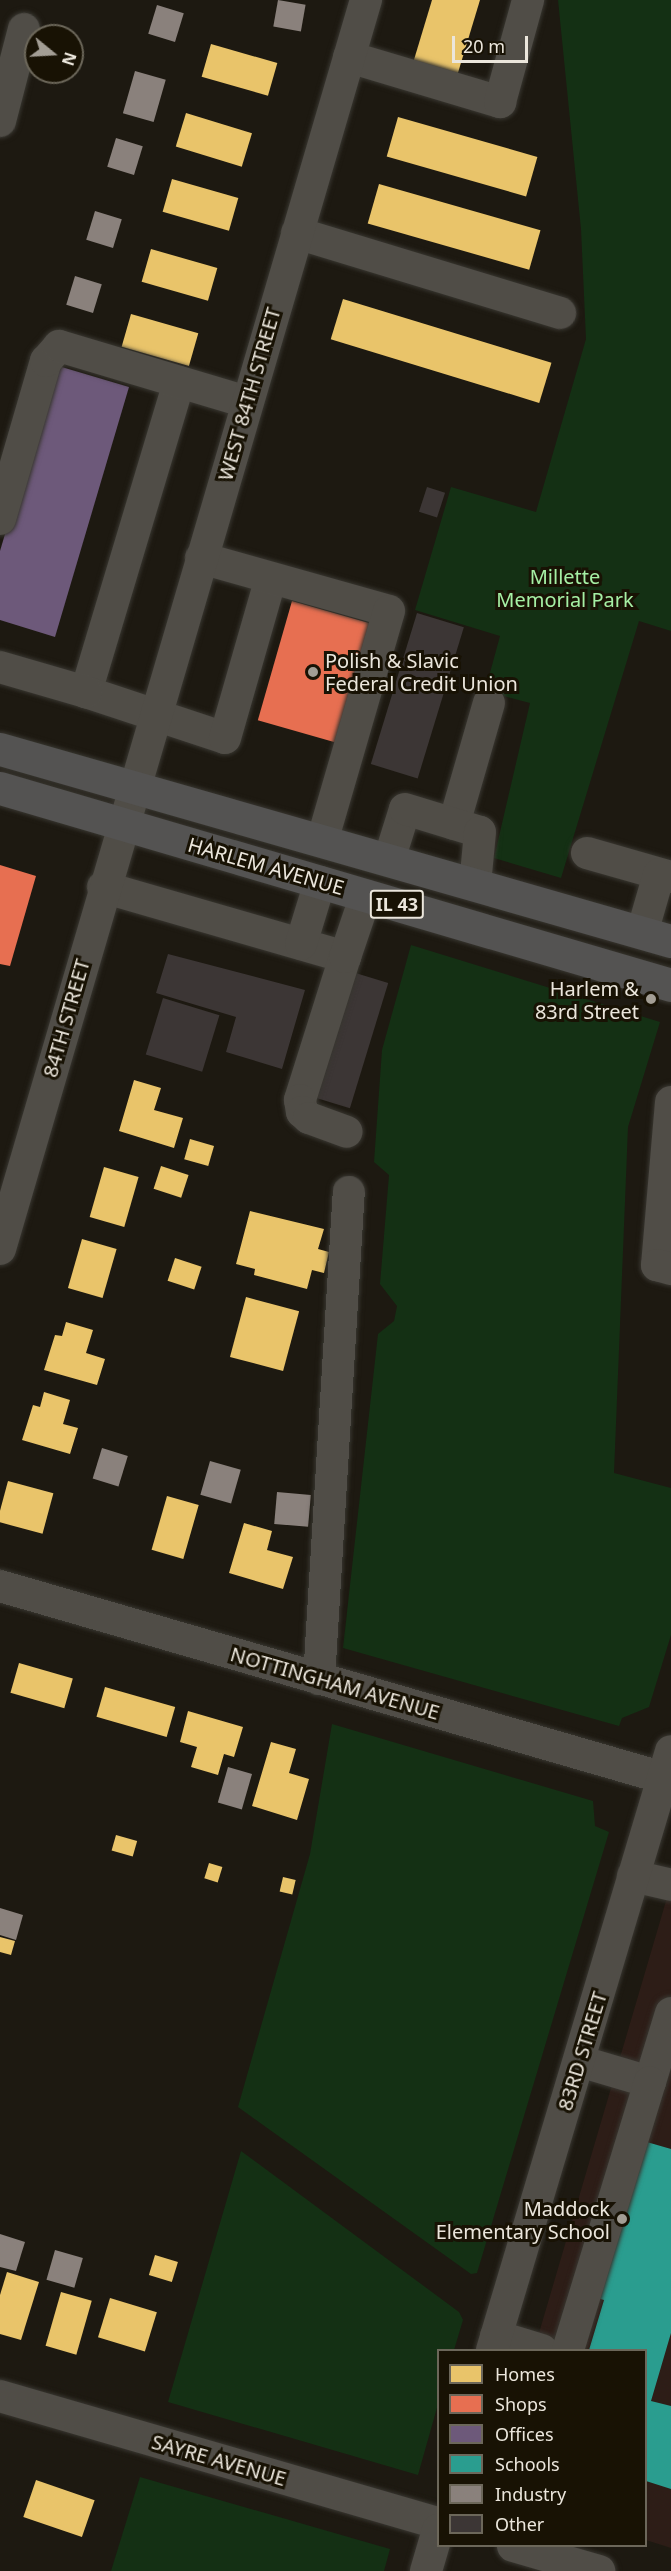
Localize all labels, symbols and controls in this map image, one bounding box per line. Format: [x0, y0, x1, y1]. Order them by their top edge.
north arrow [24, 24, 84, 84]
scale bar [455, 24, 532, 62]
text: 20 m [463, 34, 505, 58]
text: N [57, 49, 82, 69]
street label: WEST 84TH STREET [213, 305, 285, 483]
park label: Millette Memorial Park [496, 564, 634, 611]
place label: Polish & Slavic Federal Credit Union [325, 648, 518, 695]
marker: Polish & Slavic Federal Credit Union [306, 665, 320, 679]
street label: HARLEM AVENUE [185, 832, 347, 900]
road number: IL 43 [368, 889, 426, 919]
street label: 84TH STREET [38, 956, 94, 1080]
place label: Harlem & 83rd Street [535, 976, 639, 1023]
marker: Harlem & 83rd Street [644, 992, 658, 1006]
street label: NOTTINGHAM AVENUE [228, 1642, 442, 1724]
street label: 83RD STREET [553, 1989, 611, 2113]
place label: Maddock Elementary School [436, 2196, 610, 2243]
marker: Maddock Elementary School [615, 2212, 629, 2226]
legend [437, 2349, 647, 2547]
text: Homes [495, 2362, 555, 2386]
text: Shops [495, 2392, 547, 2416]
text: Offices [495, 2422, 554, 2446]
street label: SAYRE AVENUE [149, 2429, 289, 2491]
text: Schools [495, 2452, 560, 2476]
text: Industry [495, 2482, 566, 2506]
text: Other [495, 2512, 544, 2536]

